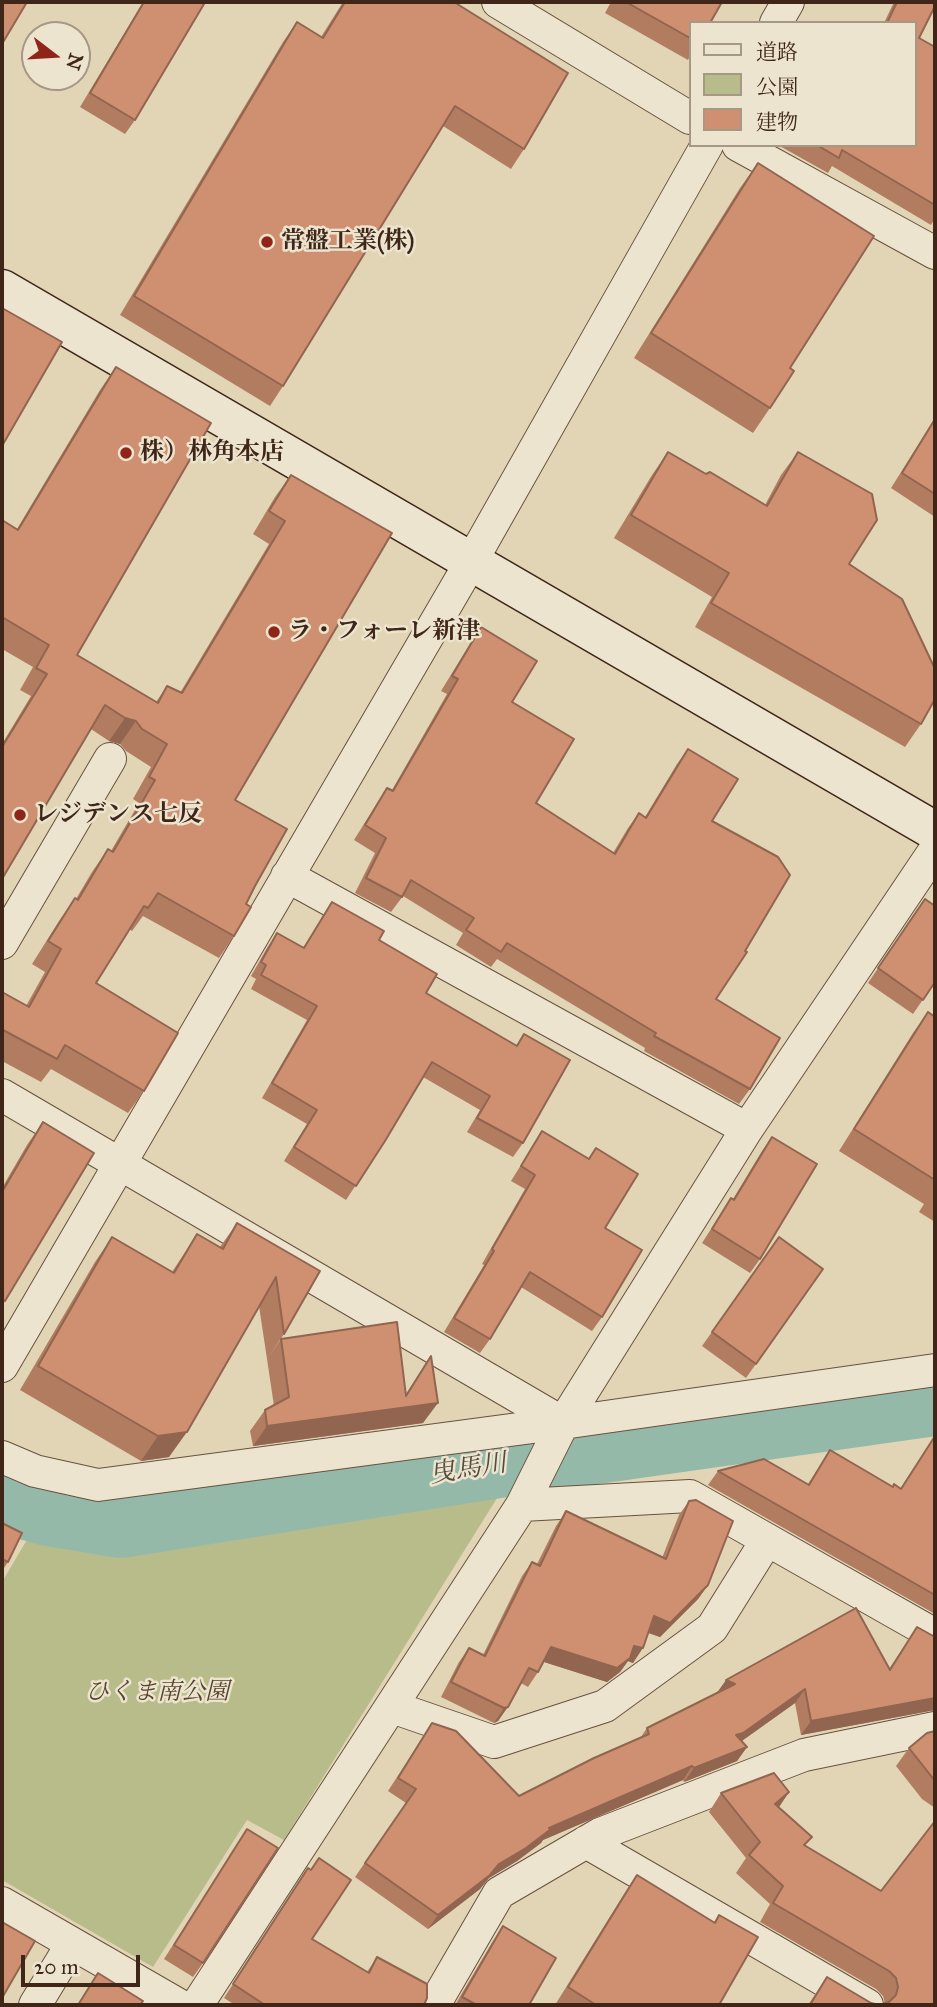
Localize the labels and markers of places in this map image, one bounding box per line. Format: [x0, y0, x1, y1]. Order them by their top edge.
place label: 常盤工業(株) [281, 228, 414, 256]
marker: 常盤工業(株) [259, 234, 275, 250]
place label: 株）林角本店 [140, 439, 284, 467]
marker: 株）林角本店 [118, 445, 134, 461]
place label: ラ・フォーレ新津 [288, 618, 480, 646]
marker: ラ・フォーレ新津 [266, 624, 282, 640]
place label: レジデンス七反 [34, 801, 202, 829]
marker: レジデンス七反 [12, 807, 28, 823]

